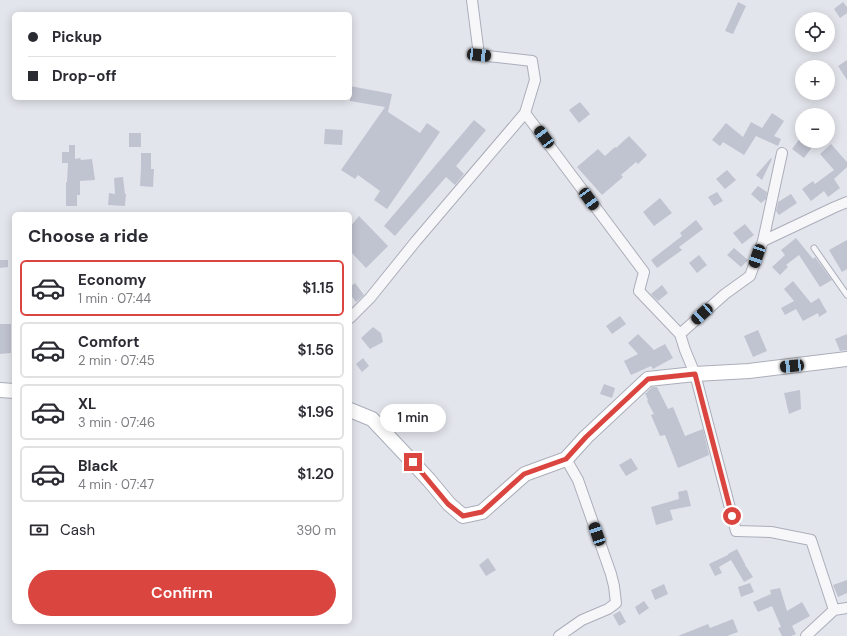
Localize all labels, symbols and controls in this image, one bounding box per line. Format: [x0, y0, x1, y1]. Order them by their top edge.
map controls [795, 12, 835, 148]
button: locate [795, 12, 835, 52]
text: Pickup [52, 27, 102, 47]
car [466, 48, 492, 62]
button: + [795, 60, 835, 100]
text: Drop-off [52, 66, 117, 86]
button: − [795, 108, 835, 148]
car [532, 124, 556, 150]
car [577, 186, 601, 212]
text: Choose a ride [28, 224, 149, 248]
car [747, 243, 767, 269]
icon: car [30, 270, 66, 306]
text: Economy [78, 270, 146, 290]
text: $1.15 [302, 278, 334, 298]
text: 1 min · 07:44 [78, 290, 151, 307]
car [689, 302, 715, 326]
icon: car [30, 332, 66, 368]
text: Comfort [78, 332, 139, 352]
text: $1.56 [298, 340, 334, 360]
text: 2 min · 07:45 [78, 352, 155, 369]
car [779, 359, 805, 373]
icon: car [30, 394, 66, 430]
text: XL [78, 394, 96, 414]
text: $1.96 [298, 402, 334, 422]
callout: 1 min [380, 404, 446, 432]
text: 1 min [397, 409, 429, 426]
text: 3 min · 07:46 [78, 414, 155, 431]
route end [404, 453, 422, 471]
icon: car [30, 456, 66, 492]
text: Black [78, 456, 118, 476]
text: $1.20 [297, 464, 334, 484]
text: 4 min · 07:47 [78, 476, 154, 493]
route start [723, 507, 741, 525]
icon: cash [28, 519, 50, 541]
text: Cash [60, 520, 95, 540]
car [587, 521, 607, 547]
text: 390 m [297, 522, 336, 539]
button: Confirm [28, 570, 336, 616]

